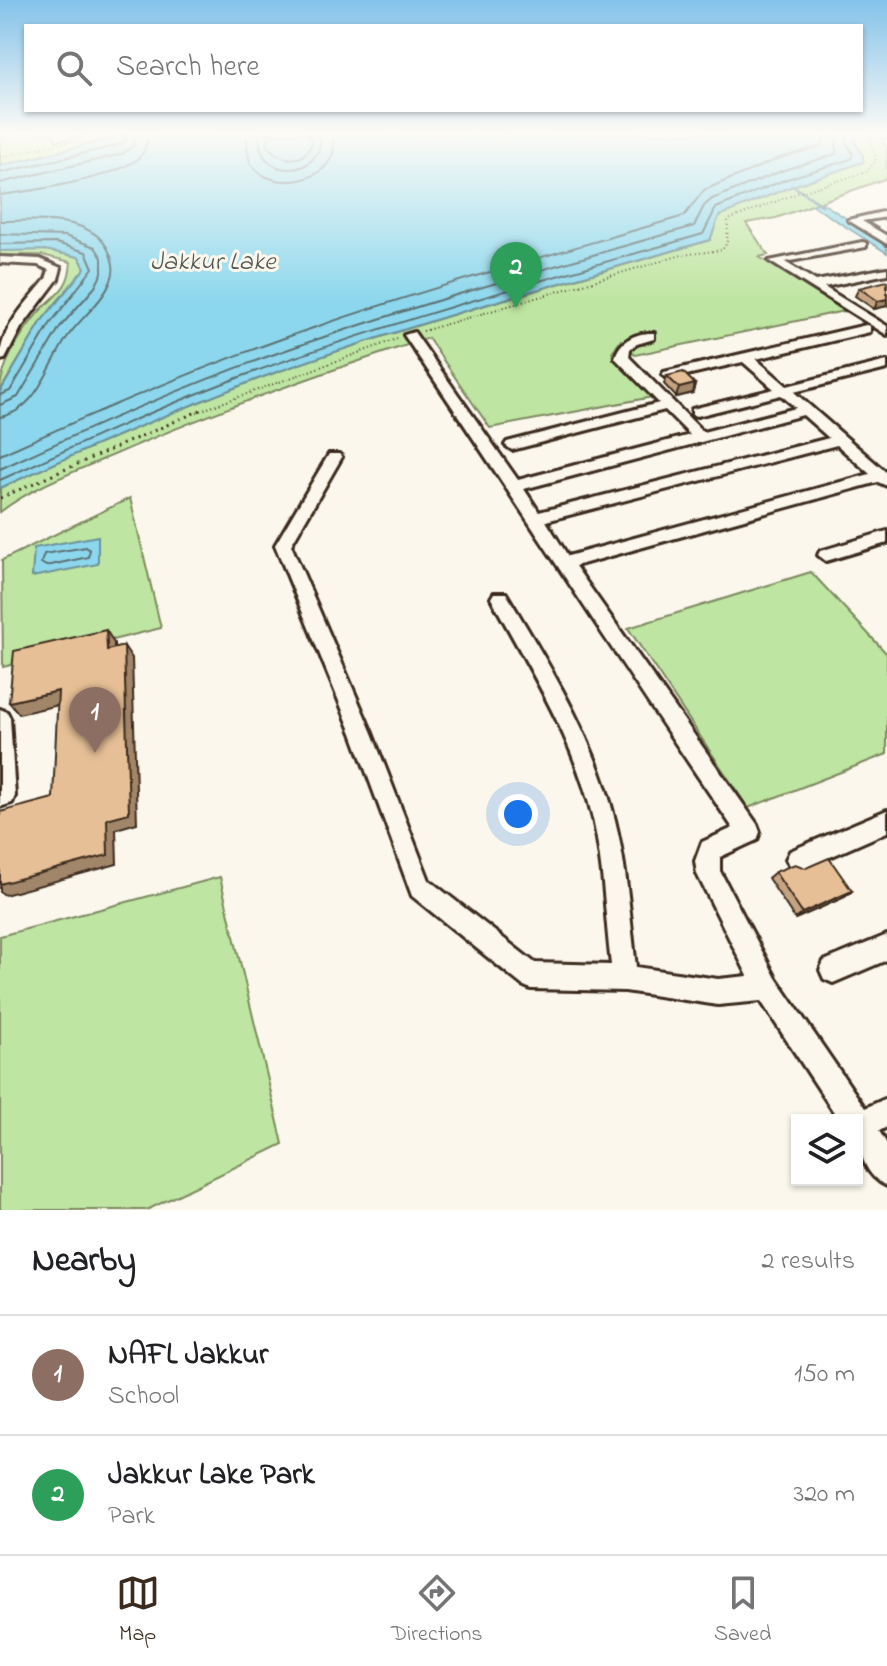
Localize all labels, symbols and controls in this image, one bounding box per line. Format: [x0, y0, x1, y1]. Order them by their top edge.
search box [24, 24, 863, 112]
icon: search [52, 46, 96, 90]
text: Search here [116, 46, 260, 90]
pin: 2 [490, 242, 542, 308]
water label: Jakkur Lake [150, 244, 277, 282]
pin: 1 [69, 687, 121, 753]
your location [498, 794, 538, 834]
map controls [791, 1114, 863, 1186]
button: layers [791, 1114, 863, 1186]
text: Nearby [32, 1237, 136, 1287]
text: 2 results [762, 1243, 855, 1281]
text: NAFL Jakkur [108, 1334, 268, 1378]
text: 1 [54, 1356, 62, 1394]
text: 150 m [794, 1356, 855, 1394]
text: School [108, 1378, 179, 1416]
text: Jakkur Lake Park [108, 1454, 315, 1498]
text: 2 [52, 1476, 64, 1514]
text: 320 m [793, 1476, 855, 1514]
text: Park [108, 1498, 155, 1536]
tab: Map [116, 1571, 160, 1651]
tab: Directions [391, 1571, 483, 1651]
tab: Saved [714, 1571, 771, 1651]

